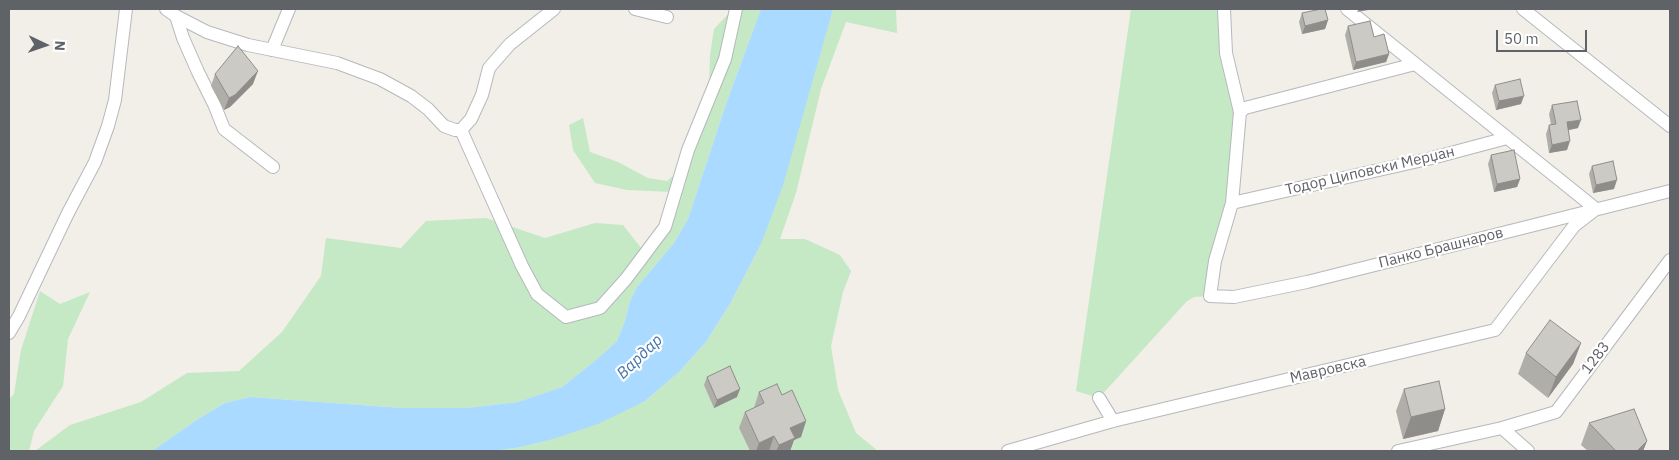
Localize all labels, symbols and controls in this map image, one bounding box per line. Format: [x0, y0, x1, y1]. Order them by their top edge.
north arrow [20, 20, 70, 70]
scale bar [1499, 20, 1590, 52]
text: 50 m [1504, 29, 1539, 48]
text: N [51, 40, 69, 51]
street label: Тодор Циповски Мерџан [1283, 143, 1457, 199]
street label: Панко Брашнаров [1377, 224, 1505, 272]
water label: Вардар [613, 331, 667, 383]
street label: 1283 [1578, 338, 1614, 378]
street label: Мавровска [1288, 352, 1368, 388]

